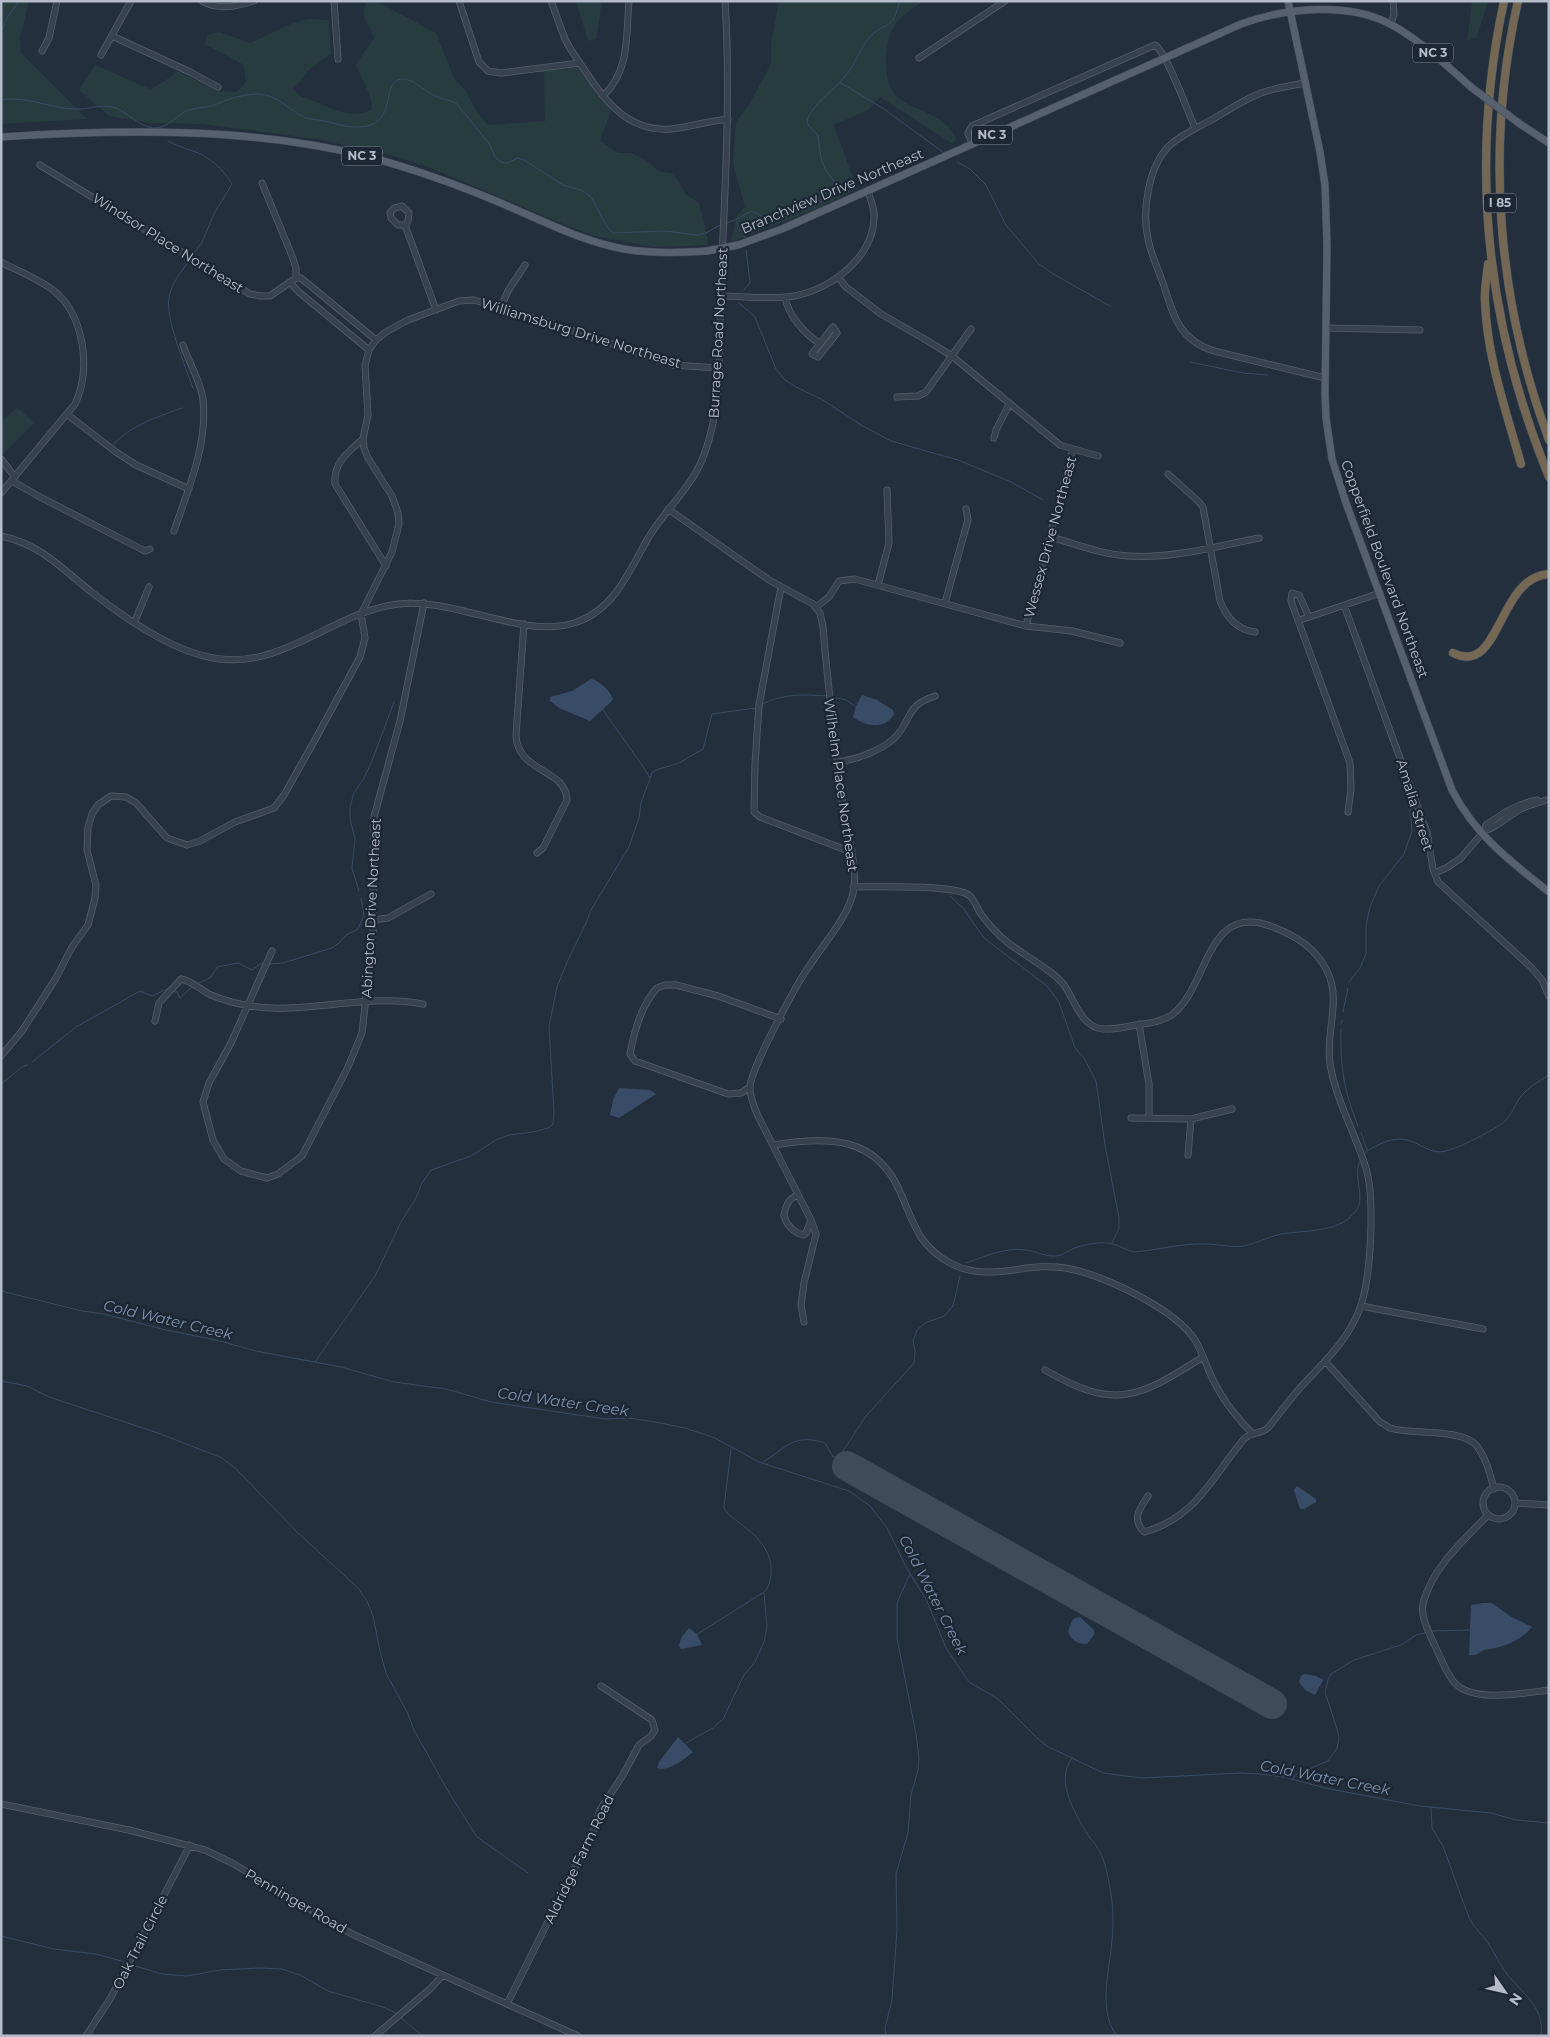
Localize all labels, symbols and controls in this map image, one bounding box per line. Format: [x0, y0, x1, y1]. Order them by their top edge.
road number: NC 3 [1413, 44, 1453, 62]
road number: NC 3 [972, 126, 1012, 144]
street label: Branchview Drive Northeast [738, 144, 926, 238]
road number: NC 3 [342, 146, 382, 166]
street label: Windsor Place Northeast [89, 189, 247, 297]
road number: I 85 [1484, 194, 1516, 212]
street label: Burrage Road Northeast [705, 247, 731, 419]
street label: Williamsburg Drive Northeast [479, 294, 684, 372]
street label: Wessex Drive Northeast [1020, 454, 1080, 620]
street label: Copperfield Boulevard Northeast [1337, 458, 1433, 681]
street label: Wilhelm Place Northeast [820, 697, 862, 873]
street label: Amalia Street [1393, 757, 1438, 853]
street label: Abington Drive Northeast [357, 817, 385, 998]
water label: Cold Water Creek [102, 1295, 236, 1344]
water label: Cold Water Creek [496, 1383, 631, 1420]
water label: Cold Water Creek [895, 1532, 972, 1659]
water label: Cold Water Creek [1258, 1756, 1393, 1800]
street label: Aldridge Farm Road [540, 1792, 618, 1926]
street label: Penninger Road [242, 1865, 350, 1937]
street label: Oak Trail Circle [108, 1892, 172, 1992]
north arrow [1480, 1967, 1530, 2017]
text: N [1505, 1990, 1526, 2009]

